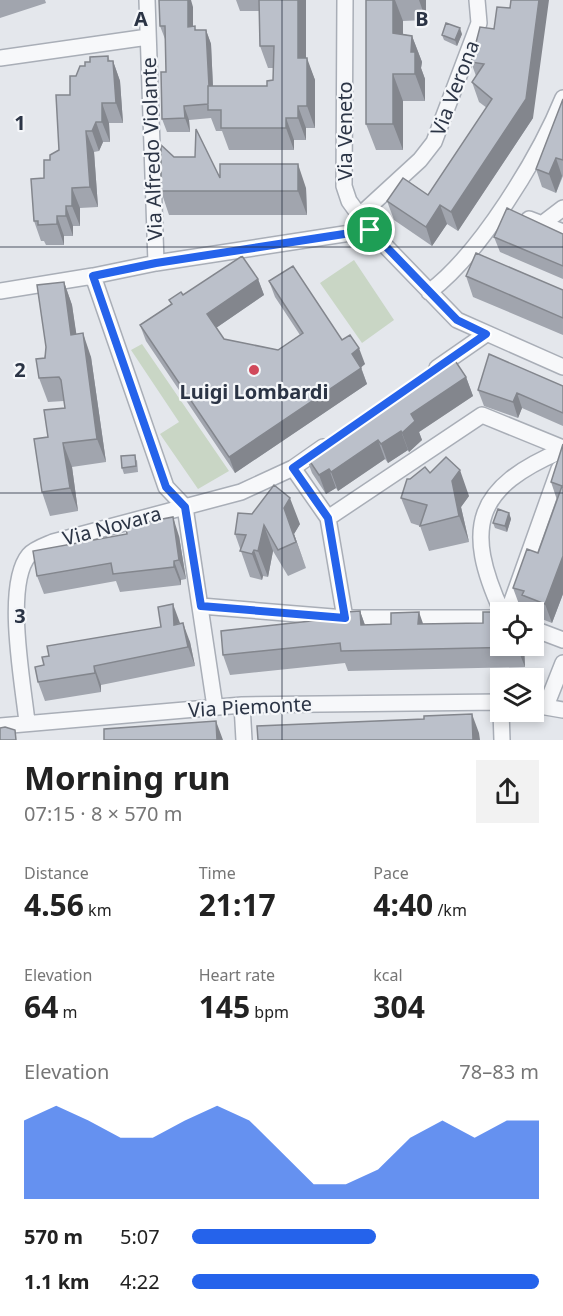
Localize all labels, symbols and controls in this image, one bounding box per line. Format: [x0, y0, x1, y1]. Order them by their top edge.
text: A [134, 5, 148, 32]
text: B [415, 5, 429, 32]
street label: Via Verona [424, 36, 485, 139]
street label: Via Alfredo Violante [135, 57, 168, 241]
street label: Via Veneto [331, 81, 358, 181]
text: 1 [14, 109, 26, 136]
pin [344, 204, 395, 255]
icon: arrive [353, 213, 386, 246]
text: 2 [14, 356, 26, 383]
marker: Luigi Lombardi [247, 363, 261, 377]
place label: Luigi Lombardi [180, 378, 328, 405]
street label: Via Novara [60, 499, 164, 552]
text: 3 [14, 602, 26, 629]
map controls [490, 602, 544, 722]
button: locate [490, 602, 544, 656]
button: layers [490, 668, 544, 722]
street label: Via Piemonte [187, 690, 312, 723]
text: Morning run [24, 755, 230, 800]
button: share [476, 760, 539, 823]
text: 07:15 · 8 × 570 m [24, 800, 182, 827]
text: Distance [24, 862, 89, 884]
text: Time [199, 862, 236, 884]
text: Pace [373, 862, 409, 884]
text: 4.56 [24, 884, 84, 925]
text: 21:17 [199, 884, 276, 925]
text: 4:40 [373, 884, 433, 925]
text: km [84, 899, 112, 921]
text: /km [433, 899, 467, 921]
text: Elevation [24, 964, 92, 986]
text: Heart rate [199, 964, 275, 986]
text: kcal [373, 964, 403, 986]
text: 64 [24, 986, 58, 1027]
text: 145 [199, 986, 250, 1027]
text: 304 [373, 986, 425, 1027]
text: m [58, 1001, 77, 1023]
text: bpm [250, 1001, 289, 1023]
text: Elevation [24, 1058, 109, 1085]
text: 78–83 m [459, 1058, 539, 1085]
text: 570 m [24, 1223, 83, 1250]
text: 5:07 [120, 1223, 160, 1250]
text: 1.1 km [24, 1268, 90, 1295]
text: 4:22 [120, 1268, 160, 1295]

